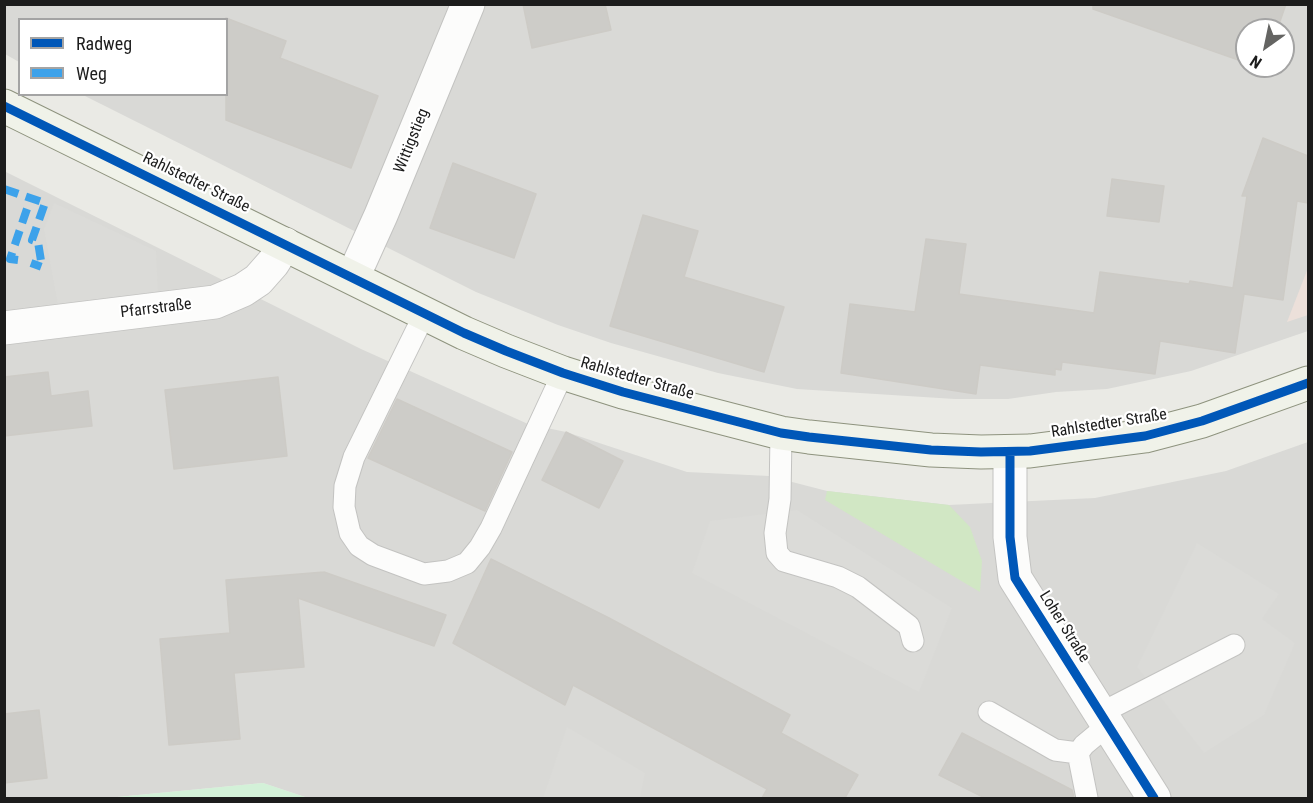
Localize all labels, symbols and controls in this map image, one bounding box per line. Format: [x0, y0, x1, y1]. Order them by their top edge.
legend [18, 18, 228, 96]
north arrow [1235, 18, 1295, 78]
text: Radweg [76, 33, 132, 54]
text: N [1247, 51, 1265, 72]
text: Weg [76, 63, 107, 84]
street label: Wittigstieg [390, 106, 434, 176]
street label: Rahlstedter Straße [139, 149, 253, 217]
street label: Pfarrstraße [119, 295, 193, 323]
street label: Rahlstedter Straße [578, 354, 696, 404]
street label: Rahlstedter Straße [1050, 405, 1168, 443]
street label: Loher Straße [1035, 588, 1093, 666]

